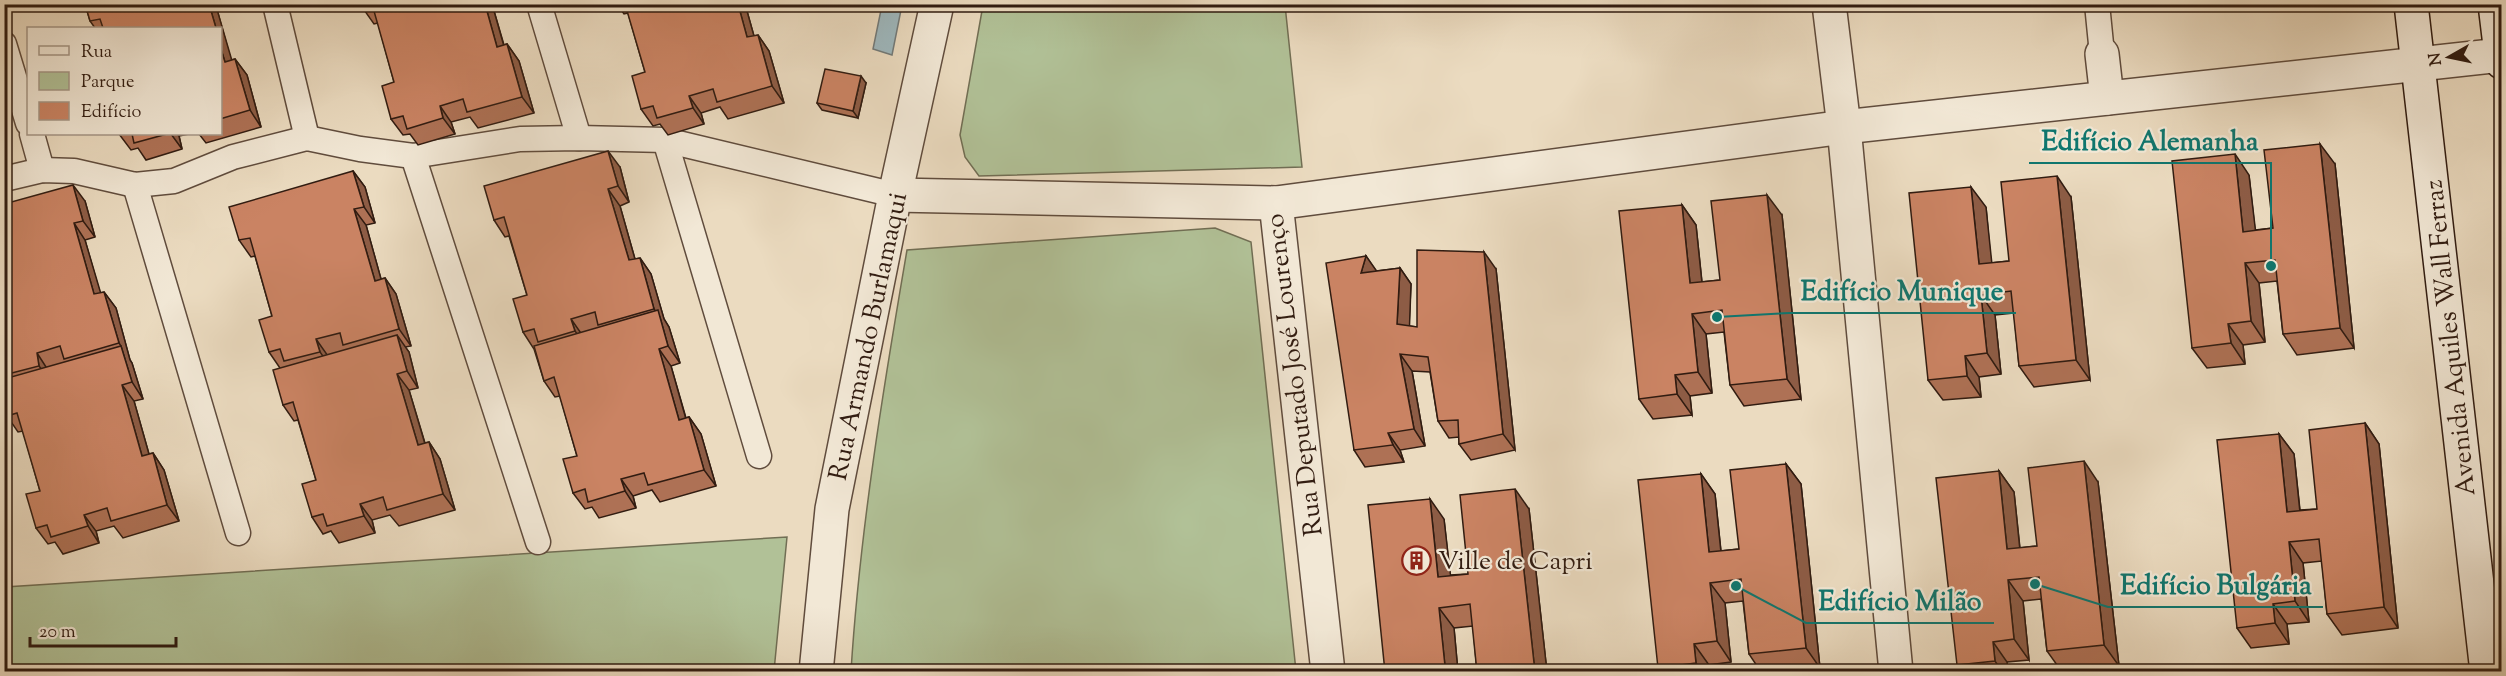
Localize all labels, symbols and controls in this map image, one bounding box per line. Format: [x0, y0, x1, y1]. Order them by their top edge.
legend [27, 27, 222, 135]
north arrow [2419, 27, 2479, 87]
text: Rua [81, 40, 112, 66]
text: N [2424, 51, 2449, 67]
text: Parque [81, 70, 134, 96]
text: Edifício [81, 100, 142, 126]
callout: Edifício Alemanha [2029, 118, 2271, 163]
text: Edifício Alemanha [2041, 124, 2259, 163]
street label: Avenida Aquiles Wall Ferraz [2416, 178, 2486, 498]
street label: Rua Armando Burlamaqui [821, 189, 918, 484]
street label: Rua Deputado José Lourenço [1257, 211, 1334, 538]
callout: Edifício Munique [1789, 268, 2016, 313]
text: Edifício Munique [1801, 274, 2003, 313]
building icon: Ville de Capri [1401, 544, 1433, 576]
place label: Ville de Capri [1438, 544, 1593, 581]
callout: Edifício Bulgária [2108, 562, 2323, 607]
text: Edifício Bulgária [2120, 568, 2312, 607]
callout: Edifício Milão [1806, 578, 1994, 623]
text: Edifício Milão [1818, 584, 1982, 623]
scale bar [30, 610, 176, 648]
text: 20 m [39, 620, 76, 646]

